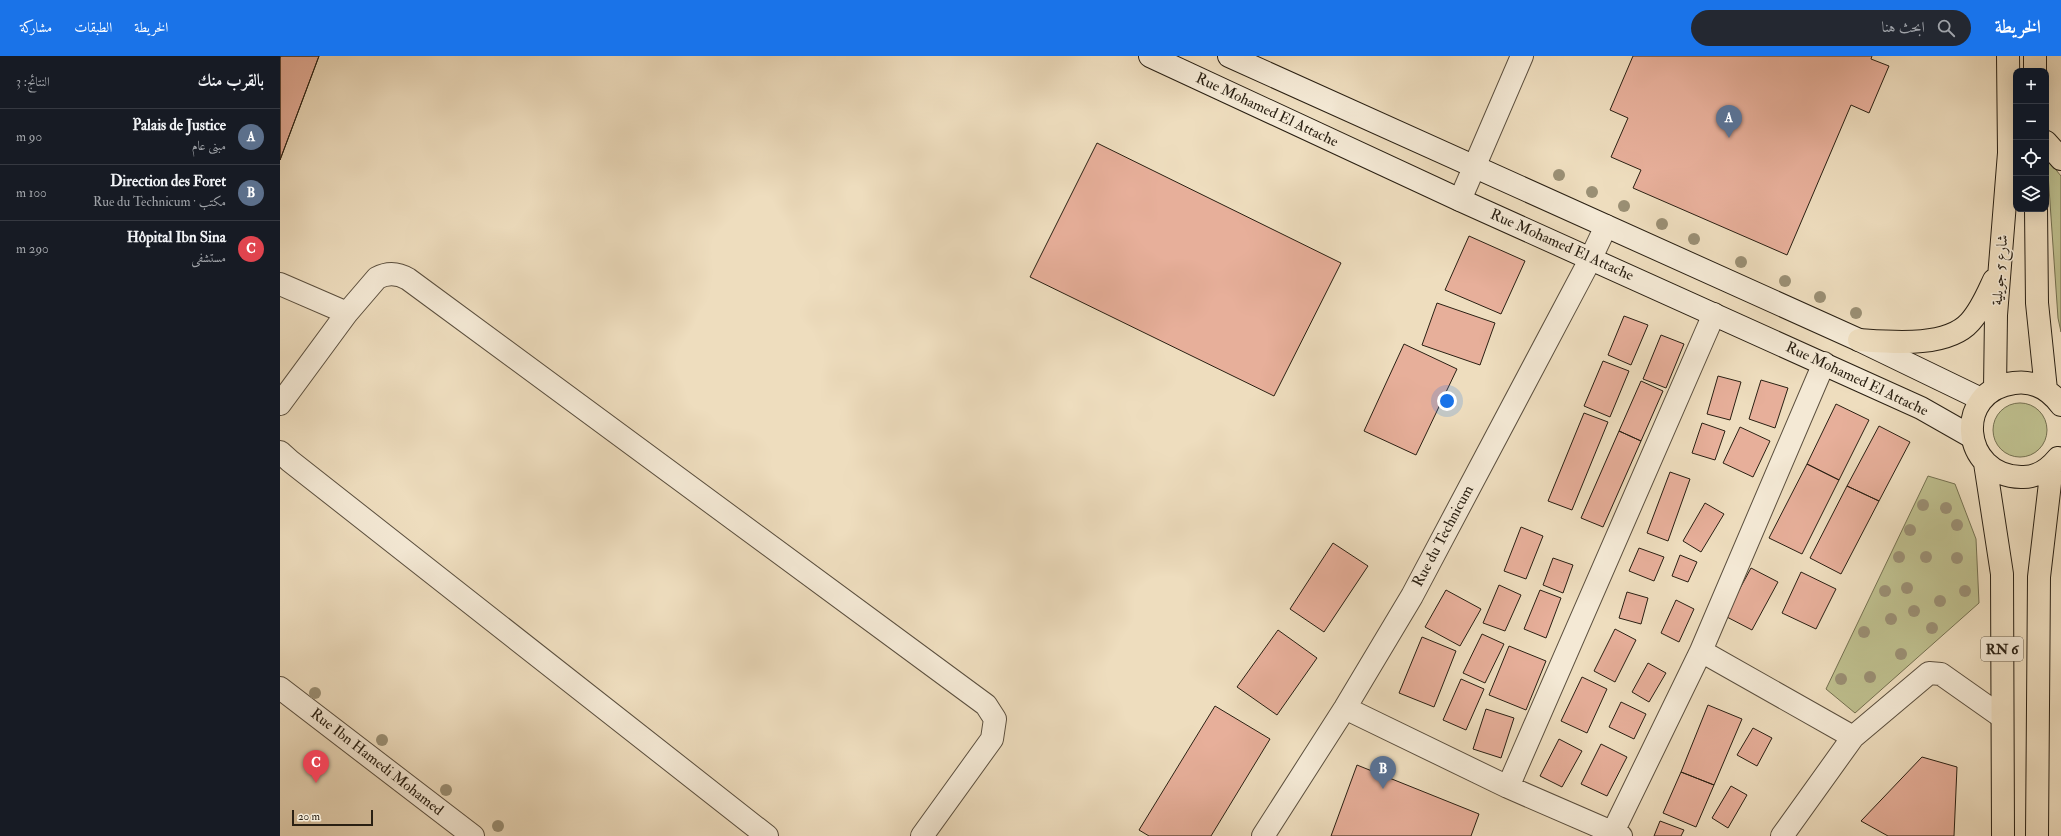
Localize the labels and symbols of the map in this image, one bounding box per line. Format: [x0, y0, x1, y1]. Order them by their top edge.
street label: Rue Mohamed El Attache [1193, 69, 1341, 151]
pin: A [1716, 105, 1742, 138]
street label: Rue Mohamed El Attache [1487, 205, 1637, 285]
street label: شارع 5 جويلية [1987, 234, 2016, 306]
street label: Rue Mohamed El Attache [1783, 338, 1931, 420]
your location [1437, 391, 1457, 411]
street label: Rue du Technicum [1408, 482, 1478, 590]
road number: RN 6 [1981, 637, 2023, 661]
street label: Rue Ibn Hamedi Mohamed [307, 704, 448, 820]
pin: C [303, 750, 329, 783]
pin: B [1370, 756, 1396, 789]
scale bar [292, 808, 373, 827]

